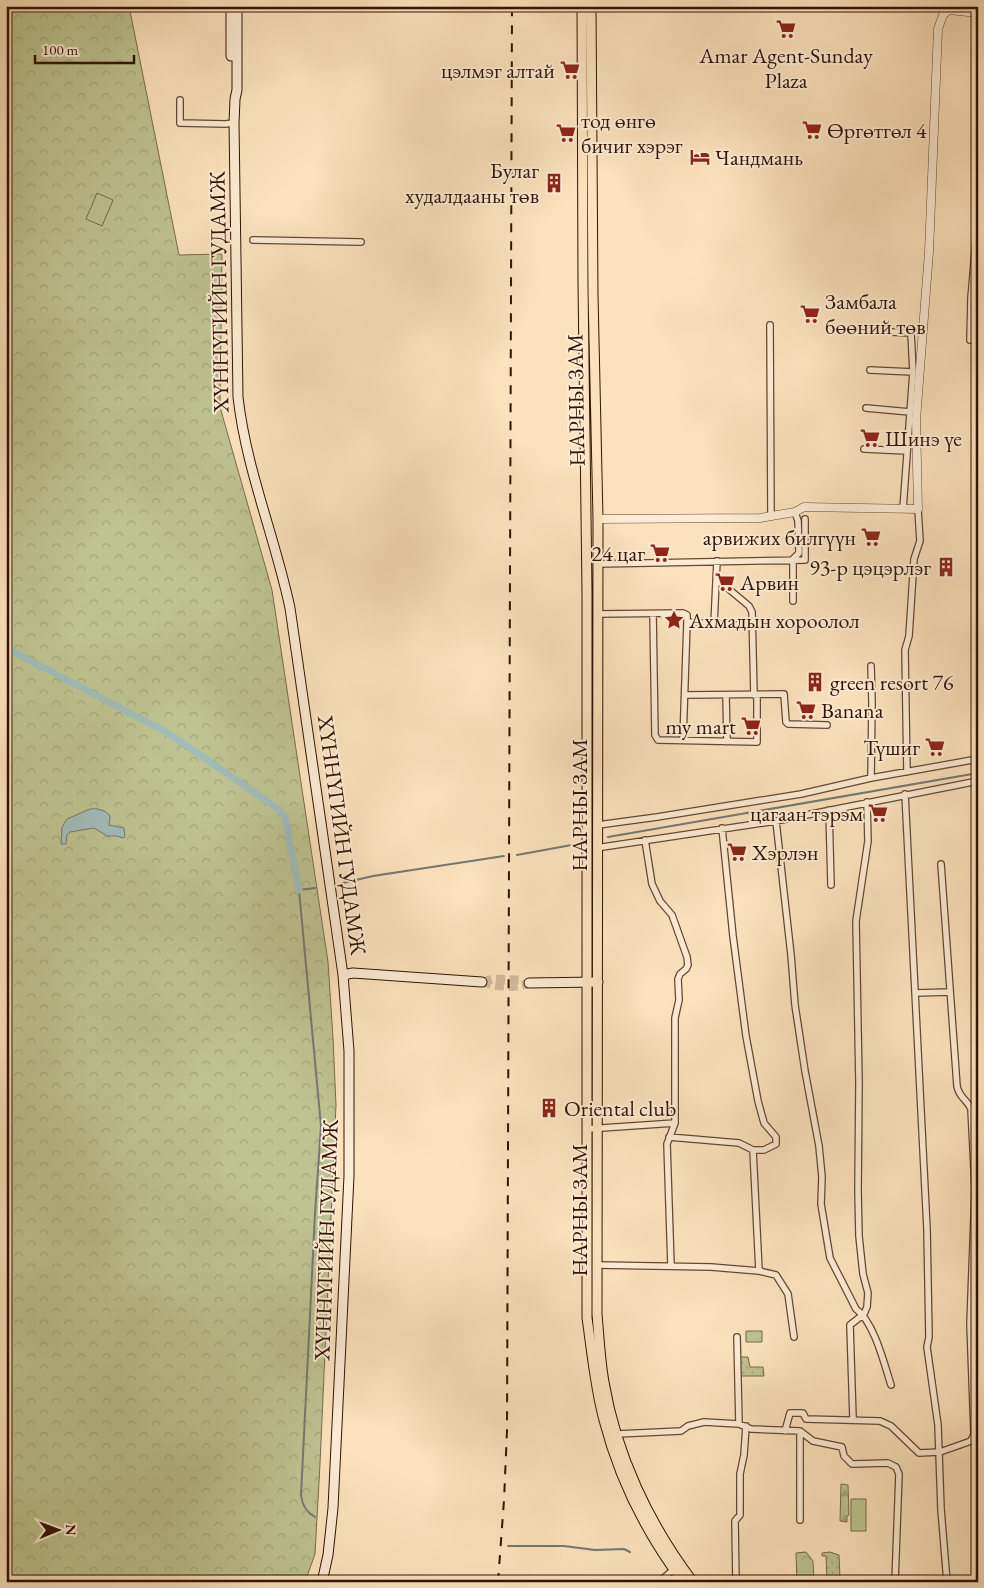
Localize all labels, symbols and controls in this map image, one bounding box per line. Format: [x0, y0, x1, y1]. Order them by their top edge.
supermarket icon: Amar Agent-Sunday Plaza [775, 18, 797, 40]
scale bar [35, 32, 134, 64]
text: 100 m [42, 40, 79, 59]
place label: Amar Agent-Sunday Plaza [698, 41, 873, 95]
place label: цэлмэг алтай [441, 56, 555, 85]
supermarket icon: цэлмэг алтай [559, 59, 581, 81]
place label: тод өнгө бичиг хэрэг [581, 106, 683, 160]
place label: Өргөтгөл 4 [827, 116, 927, 145]
supermarket icon: Өргөтгөл 4 [801, 119, 823, 141]
supermarket icon: тод өнгө бичиг хэрэг [555, 122, 577, 144]
place label: Чандмань [715, 143, 803, 172]
hotel icon: Чандмань [689, 146, 711, 168]
place label: Булаг худалдааны төв [405, 156, 539, 210]
street label: ХҮННҮГИЙН ГУДАМЖ [202, 171, 236, 414]
building icon: Булаг худалдааны төв [543, 172, 565, 194]
place label: Замбала бөөний төв [825, 287, 926, 341]
supermarket icon: Замбала бөөний төв [799, 303, 821, 325]
street label: НАРНЫ ЗАМ [560, 333, 592, 467]
place label: Шинэ үе [885, 424, 962, 453]
supermarket icon: Шинэ үе [859, 427, 881, 449]
place label: арвижих билгүүн [703, 523, 856, 552]
supermarket icon: арвижих билгүүн [860, 526, 882, 548]
place label: 24 цаг [592, 539, 645, 568]
supermarket icon: 24 цаг [649, 542, 671, 564]
place label: 93-р цэцэрлэг [809, 553, 931, 582]
building icon: 93-р цэцэрлэг [935, 556, 957, 578]
place label: Арвин [739, 568, 799, 597]
supermarket icon: Арвин [714, 571, 736, 593]
place label: Ахмадын хороолол [688, 606, 860, 635]
place icon: Ахмадын хороолол [663, 609, 685, 631]
place label: green resort 76 [830, 668, 954, 697]
building icon: green resort 76 [804, 671, 826, 693]
place label: Banana [821, 696, 884, 725]
supermarket icon: Banana [795, 699, 817, 721]
street label: ХҮННҮГИЙН ГУДАМЖ [311, 712, 373, 957]
place label: my mart [666, 712, 736, 741]
supermarket icon: my mart [740, 715, 762, 737]
place label: Түшиг [863, 733, 920, 762]
supermarket icon: Түшиг [924, 736, 946, 758]
street label: НАРНЫ ЗАМ [565, 738, 594, 871]
place label: цагаан тэрэм [750, 799, 863, 828]
supermarket icon: цагаан тэрэм [867, 802, 889, 824]
place label: Хэрлэн [751, 838, 818, 867]
supermarket icon: Хэрлэн [726, 841, 748, 863]
place label: Oriental club [564, 1094, 676, 1123]
building icon: Oriental club [538, 1097, 560, 1119]
street label: ХҮННҮГИЙН ГУДАМЖ [307, 1118, 345, 1362]
street label: НАРНЫ ЗАМ [565, 1143, 594, 1276]
north arrow [32, 1506, 82, 1556]
text: N [62, 1524, 80, 1536]

